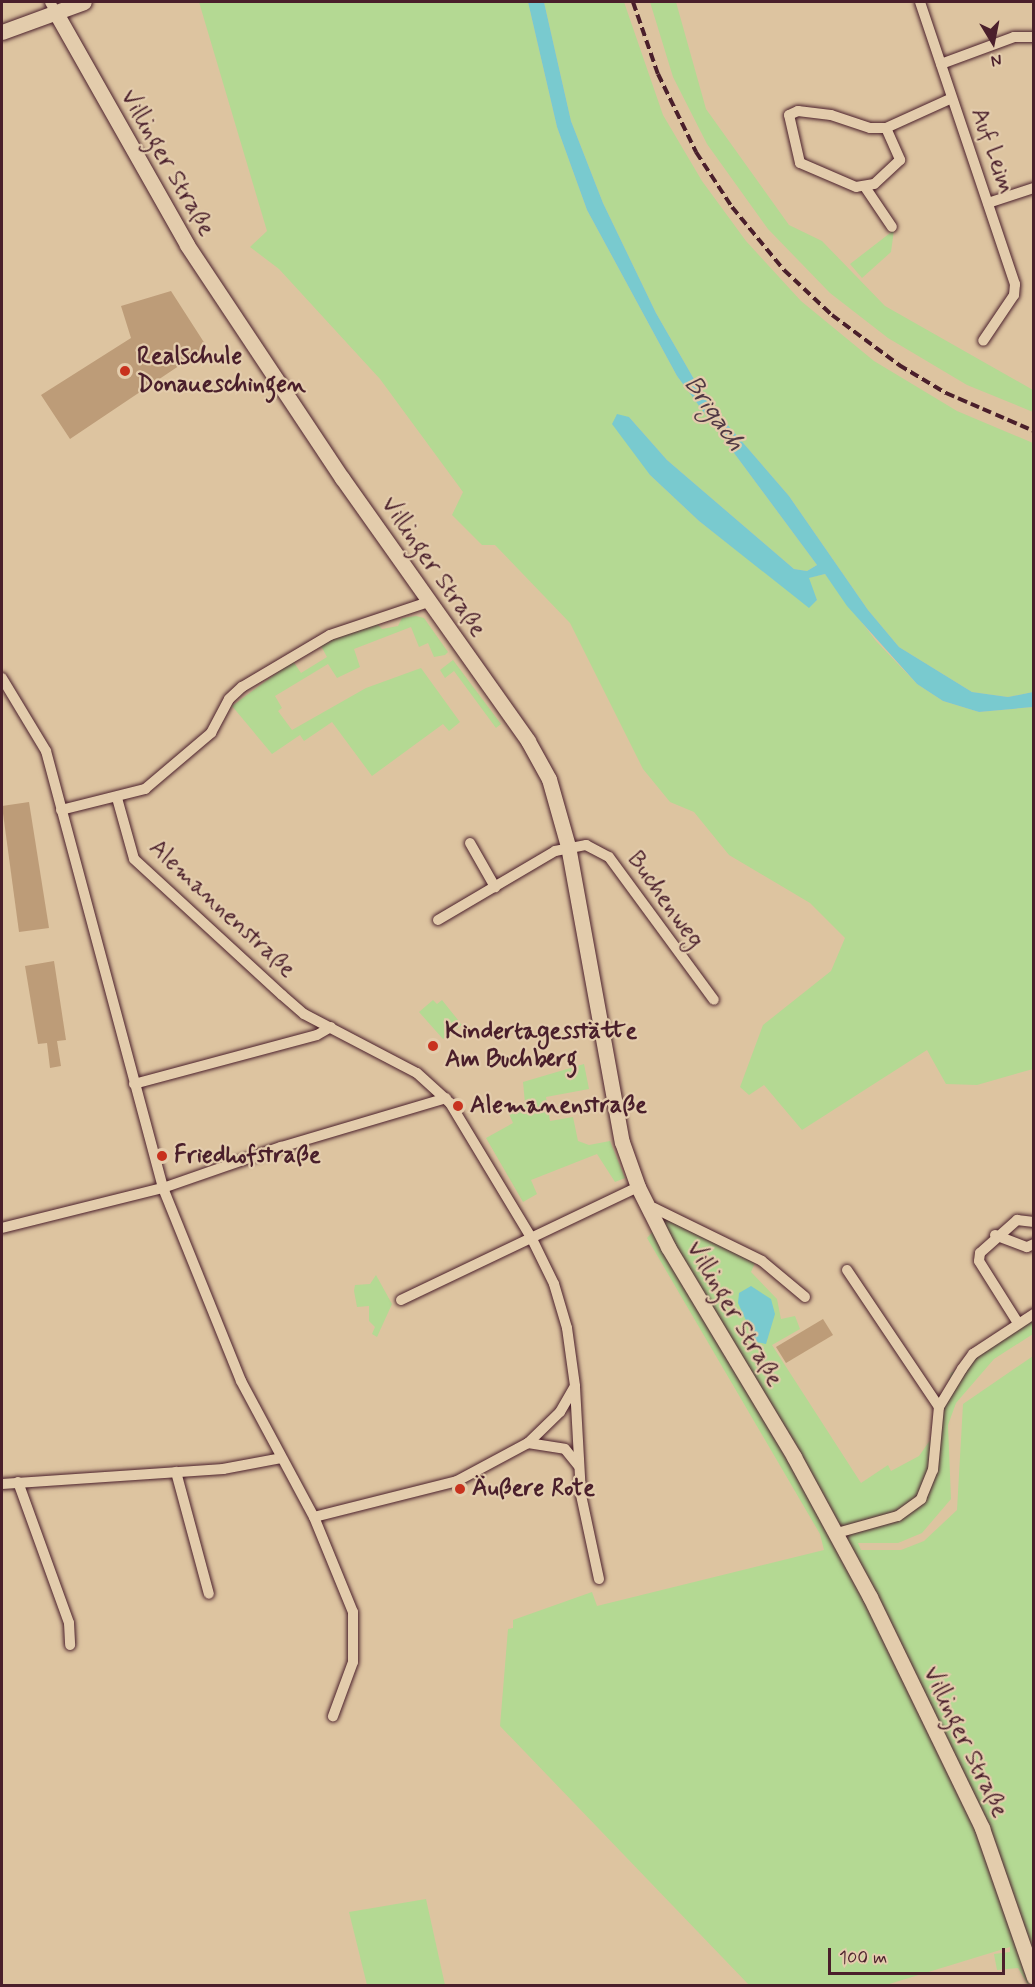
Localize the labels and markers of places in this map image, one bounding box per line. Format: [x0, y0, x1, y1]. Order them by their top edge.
place label: Realschule Donaueschingen [137, 343, 306, 399]
marker: Realschule Donaueschingen [118, 364, 132, 378]
place label: Kindertagesstätte Am Buchberg [445, 1018, 637, 1074]
marker: Kindertagesstätte Am Buchberg [426, 1039, 440, 1053]
place label: Alemanenstraße [470, 1092, 647, 1120]
marker: Alemanenstraße [451, 1099, 465, 1113]
place label: Friedhofstraße [174, 1142, 321, 1170]
marker: Friedhofstraße [155, 1149, 169, 1163]
place label: Äußere Rote [472, 1475, 593, 1503]
marker: Äußere Rote [453, 1482, 467, 1496]

